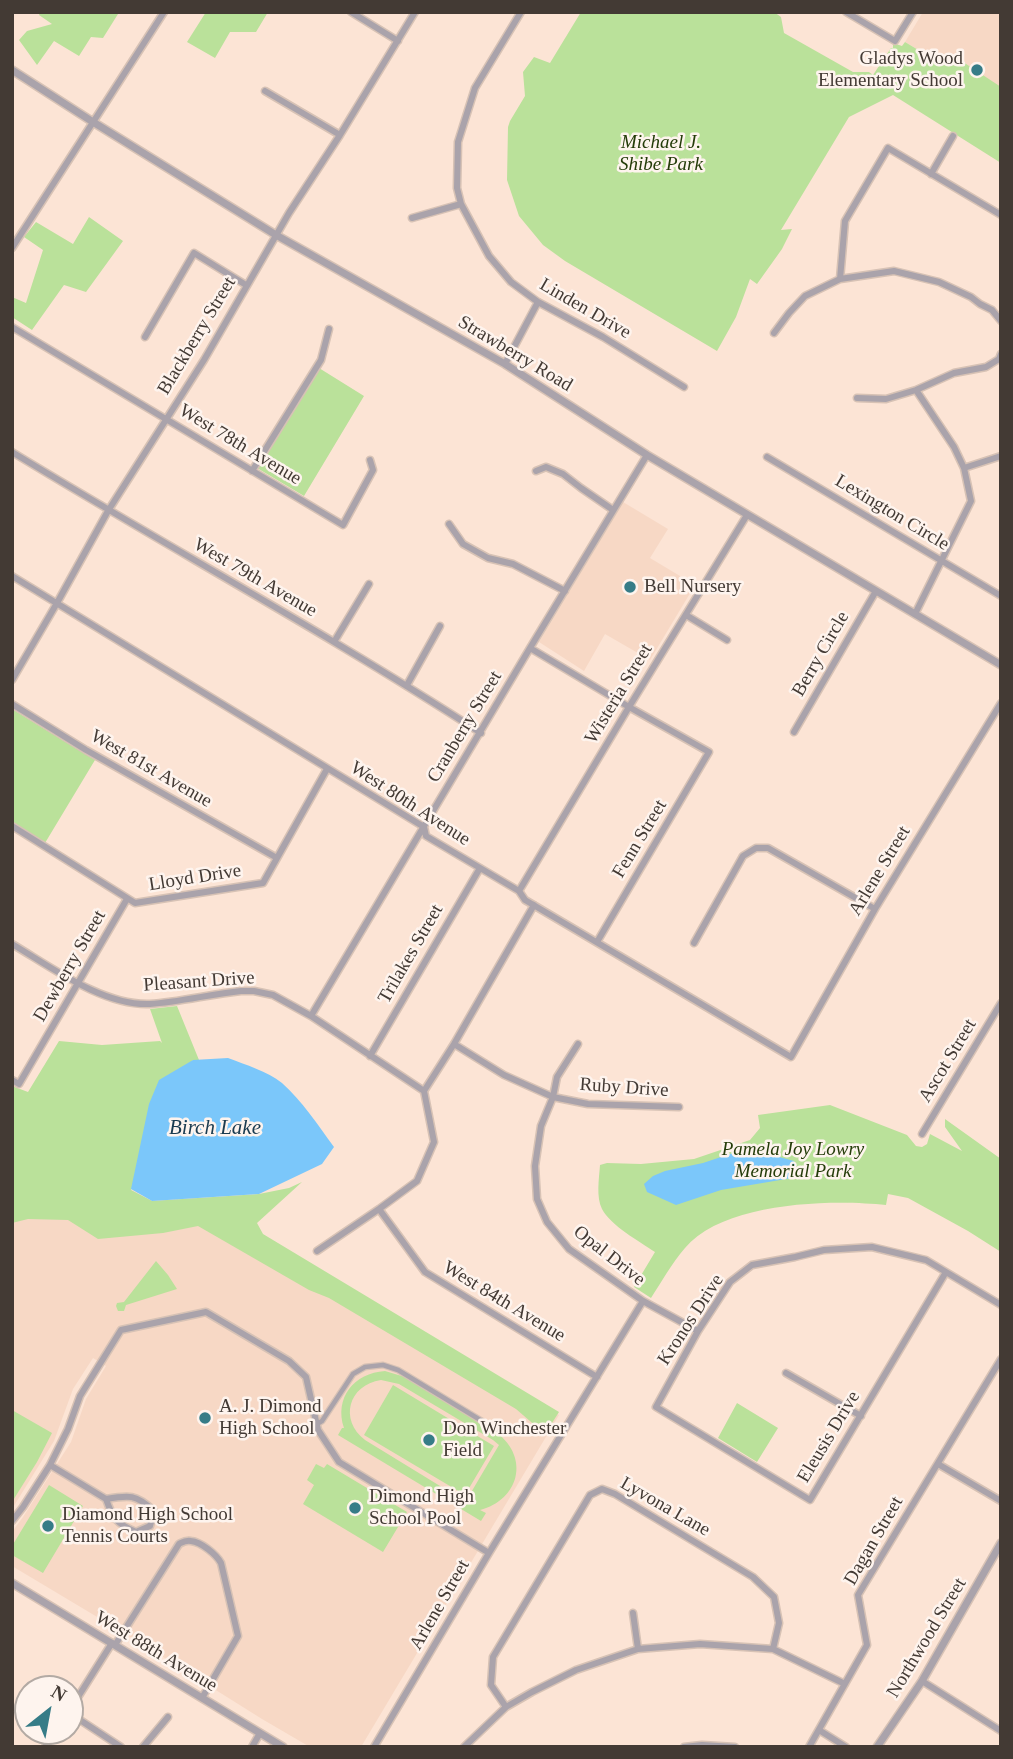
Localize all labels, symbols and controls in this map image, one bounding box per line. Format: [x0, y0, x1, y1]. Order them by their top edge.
place label: Gladys Wood Elementary School [818, 48, 963, 92]
marker: Gladys Wood Elementary School [969, 62, 985, 78]
park label: Michael J. Shibe Park [619, 132, 703, 176]
street label: Blackberry Street [153, 273, 241, 399]
street label: Linden Drive [535, 274, 635, 344]
street label: Strawberry Road [454, 311, 576, 397]
street label: West 78th Avenue [175, 400, 305, 490]
street label: Lexington Circle [831, 470, 953, 556]
street label: West 79th Avenue [189, 534, 321, 622]
place label: Bell Nursery [644, 576, 742, 598]
marker: Bell Nursery [622, 579, 638, 595]
street label: Berry Circle [788, 607, 854, 701]
street label: Wisteria Street [580, 640, 658, 748]
street label: Cranberry Street [423, 667, 507, 787]
street label: West 81st Avenue [86, 725, 216, 813]
street label: West 80th Avenue [346, 757, 474, 851]
street label: Fenn Street [608, 796, 672, 882]
street label: Arlene Street [844, 822, 916, 920]
street label: Lloyd Drive [147, 859, 243, 897]
street label: Trilakes Street [373, 900, 449, 1008]
street label: Dewberry Street [29, 906, 111, 1026]
street label: Pleasant Drive [143, 967, 255, 997]
street label: Ascot Street [914, 1015, 982, 1107]
street label: Ruby Drive [579, 1074, 669, 1102]
water label: Birch Lake [169, 1115, 261, 1141]
park label: Pamela Joy Lowry Memorial Park [722, 1139, 864, 1183]
street label: Opal Drive [569, 1221, 649, 1291]
street label: West 84th Avenue [439, 1257, 569, 1347]
street label: Kronos Drive [653, 1270, 729, 1370]
street label: Eleusis Drive [793, 1387, 865, 1487]
place label: A. J. Dimond High School [219, 1396, 321, 1440]
marker: A. J. Dimond High School [197, 1410, 213, 1426]
place label: Don Winchester Field [443, 1418, 566, 1462]
marker: Don Winchester Field [421, 1432, 437, 1448]
street label: Lyvona Lane [616, 1472, 714, 1542]
place label: Dimond High School Pool [369, 1486, 474, 1530]
street label: Dagan Street [839, 1493, 909, 1589]
marker: Dimond High School Pool [347, 1500, 363, 1516]
place label: Diamond High School Tennis Courts [62, 1504, 233, 1548]
marker: Diamond High School Tennis Courts [40, 1518, 56, 1534]
street label: Arlene Street [405, 1556, 475, 1654]
street label: Northwood Street [882, 1574, 972, 1702]
street label: West 88th Avenue [91, 1607, 221, 1697]
north arrow [14, 1675, 84, 1745]
text: N [48, 1681, 70, 1706]

